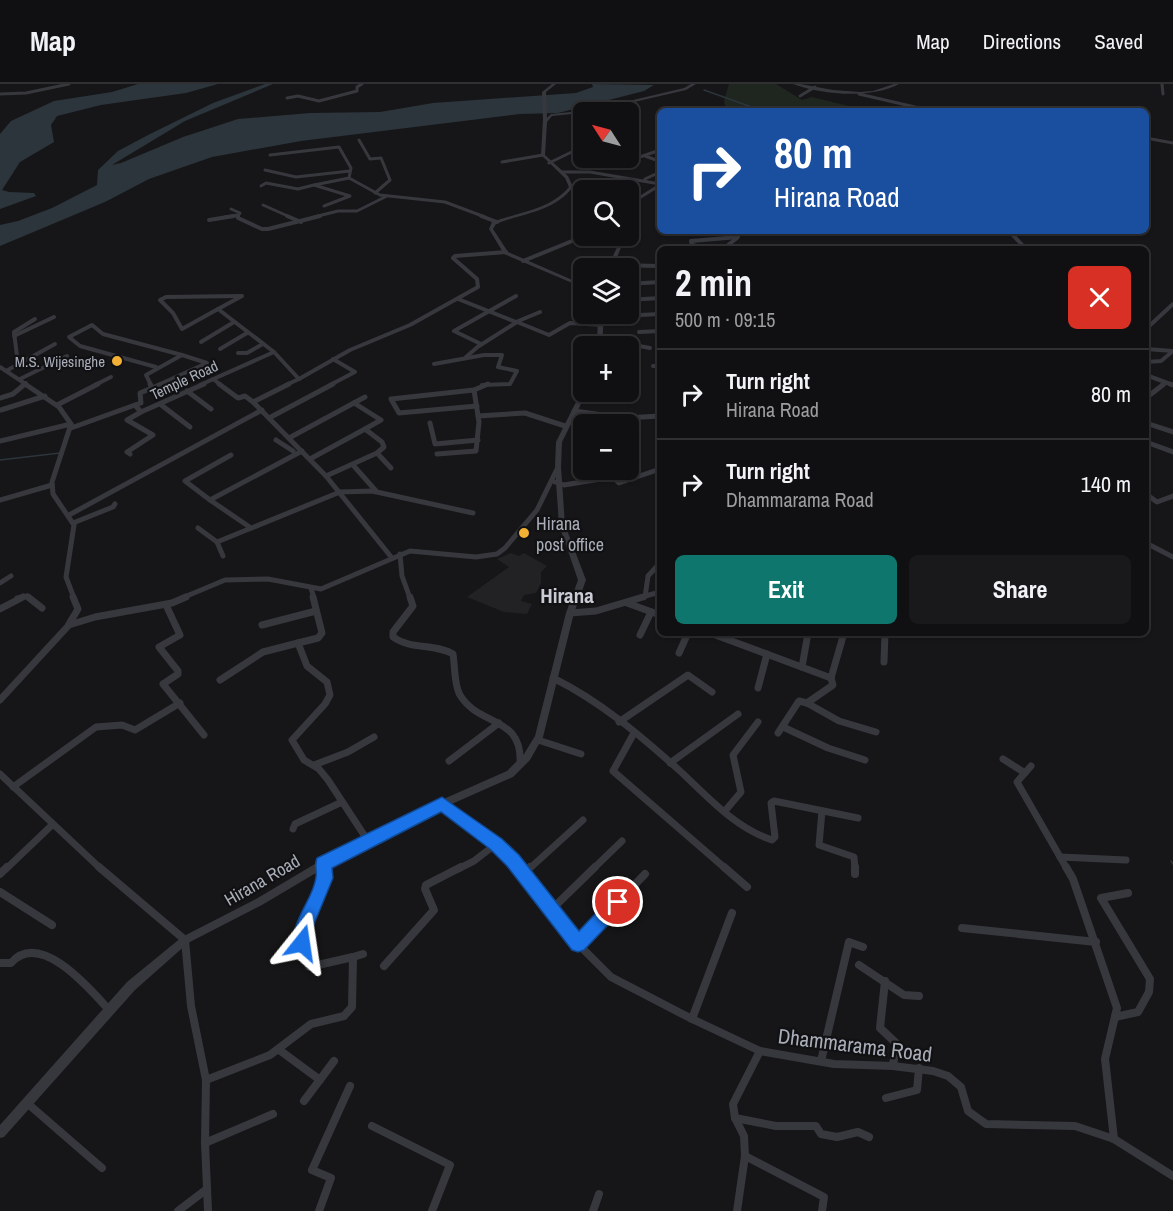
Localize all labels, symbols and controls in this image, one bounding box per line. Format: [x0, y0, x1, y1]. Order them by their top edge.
text: Map [30, 22, 76, 60]
text: Map [916, 27, 950, 56]
text: Directions [983, 27, 1061, 56]
text: Saved [1094, 27, 1143, 56]
north arrow [573, 102, 639, 168]
map controls [573, 102, 639, 480]
text: 80 m [774, 125, 853, 181]
icon: right [675, 132, 753, 210]
text: Hirana Road [774, 179, 900, 215]
button: search [573, 180, 639, 246]
button: layers [573, 258, 639, 324]
text: 2 min [675, 259, 752, 307]
button: close [1068, 266, 1131, 329]
text: 500 m · 09:15 [675, 306, 775, 333]
button: + [573, 336, 639, 402]
place label: M.S. Wijesinghe [15, 351, 105, 372]
marker: M.S. Wijesinghe [110, 354, 124, 368]
street label: Temple Road [147, 355, 221, 405]
text: Turn right [726, 366, 810, 396]
icon: right [675, 378, 708, 411]
text: 80 m [1091, 379, 1131, 409]
text: Hirana Road [726, 396, 819, 423]
button: − [573, 414, 639, 480]
text: Turn right [726, 456, 810, 486]
icon: right [675, 468, 708, 501]
text: 140 m [1081, 469, 1131, 499]
text: Dhammarama Road [726, 486, 874, 513]
place label: Hirana post office [536, 511, 604, 557]
marker: Hirana post office [517, 526, 531, 540]
button: Exit [675, 555, 897, 624]
button: Share [909, 555, 1131, 624]
district label: Hirana [540, 581, 594, 610]
street label: Hirana Road [220, 848, 304, 912]
pin [592, 876, 643, 927]
icon: arrive [601, 885, 634, 918]
position arrow [270, 911, 334, 975]
street label: Dhammarama Road [776, 1021, 934, 1069]

